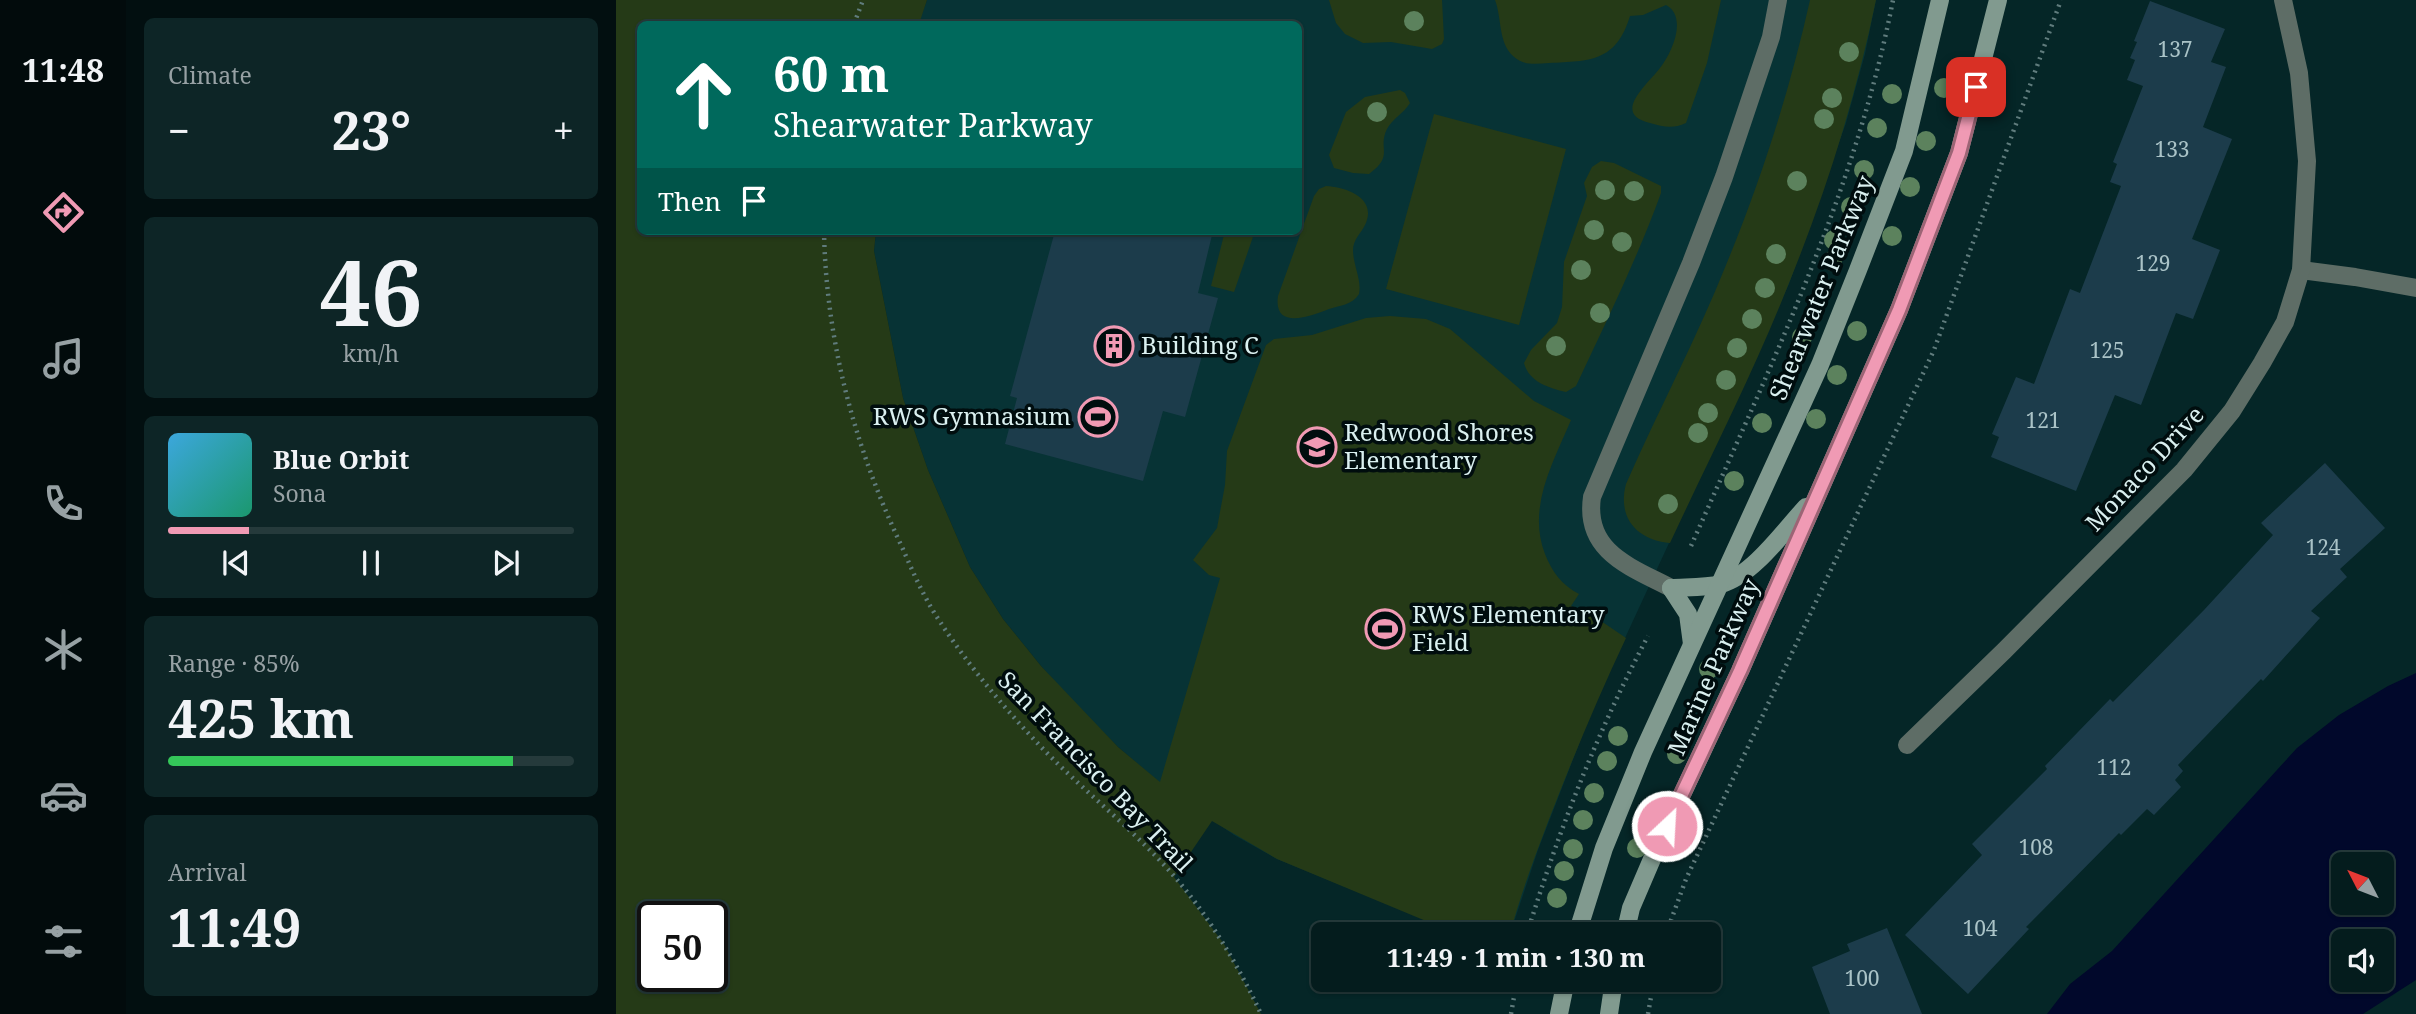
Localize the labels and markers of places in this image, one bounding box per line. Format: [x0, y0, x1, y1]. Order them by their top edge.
pin [1946, 57, 2006, 117]
building icon: Building C [1093, 325, 1135, 367]
place label: Building C [1141, 328, 1259, 361]
sports icon: RWS Gymnasium [1077, 396, 1119, 438]
place label: RWS Gymnasium [873, 399, 1071, 432]
place label: Redwood Shores Elementary [1344, 415, 1534, 476]
school or university icon: Redwood Shores Elementary [1296, 426, 1338, 468]
place label: RWS Elementary Field [1412, 597, 1605, 658]
sports icon: RWS Elementary Field [1364, 608, 1406, 650]

